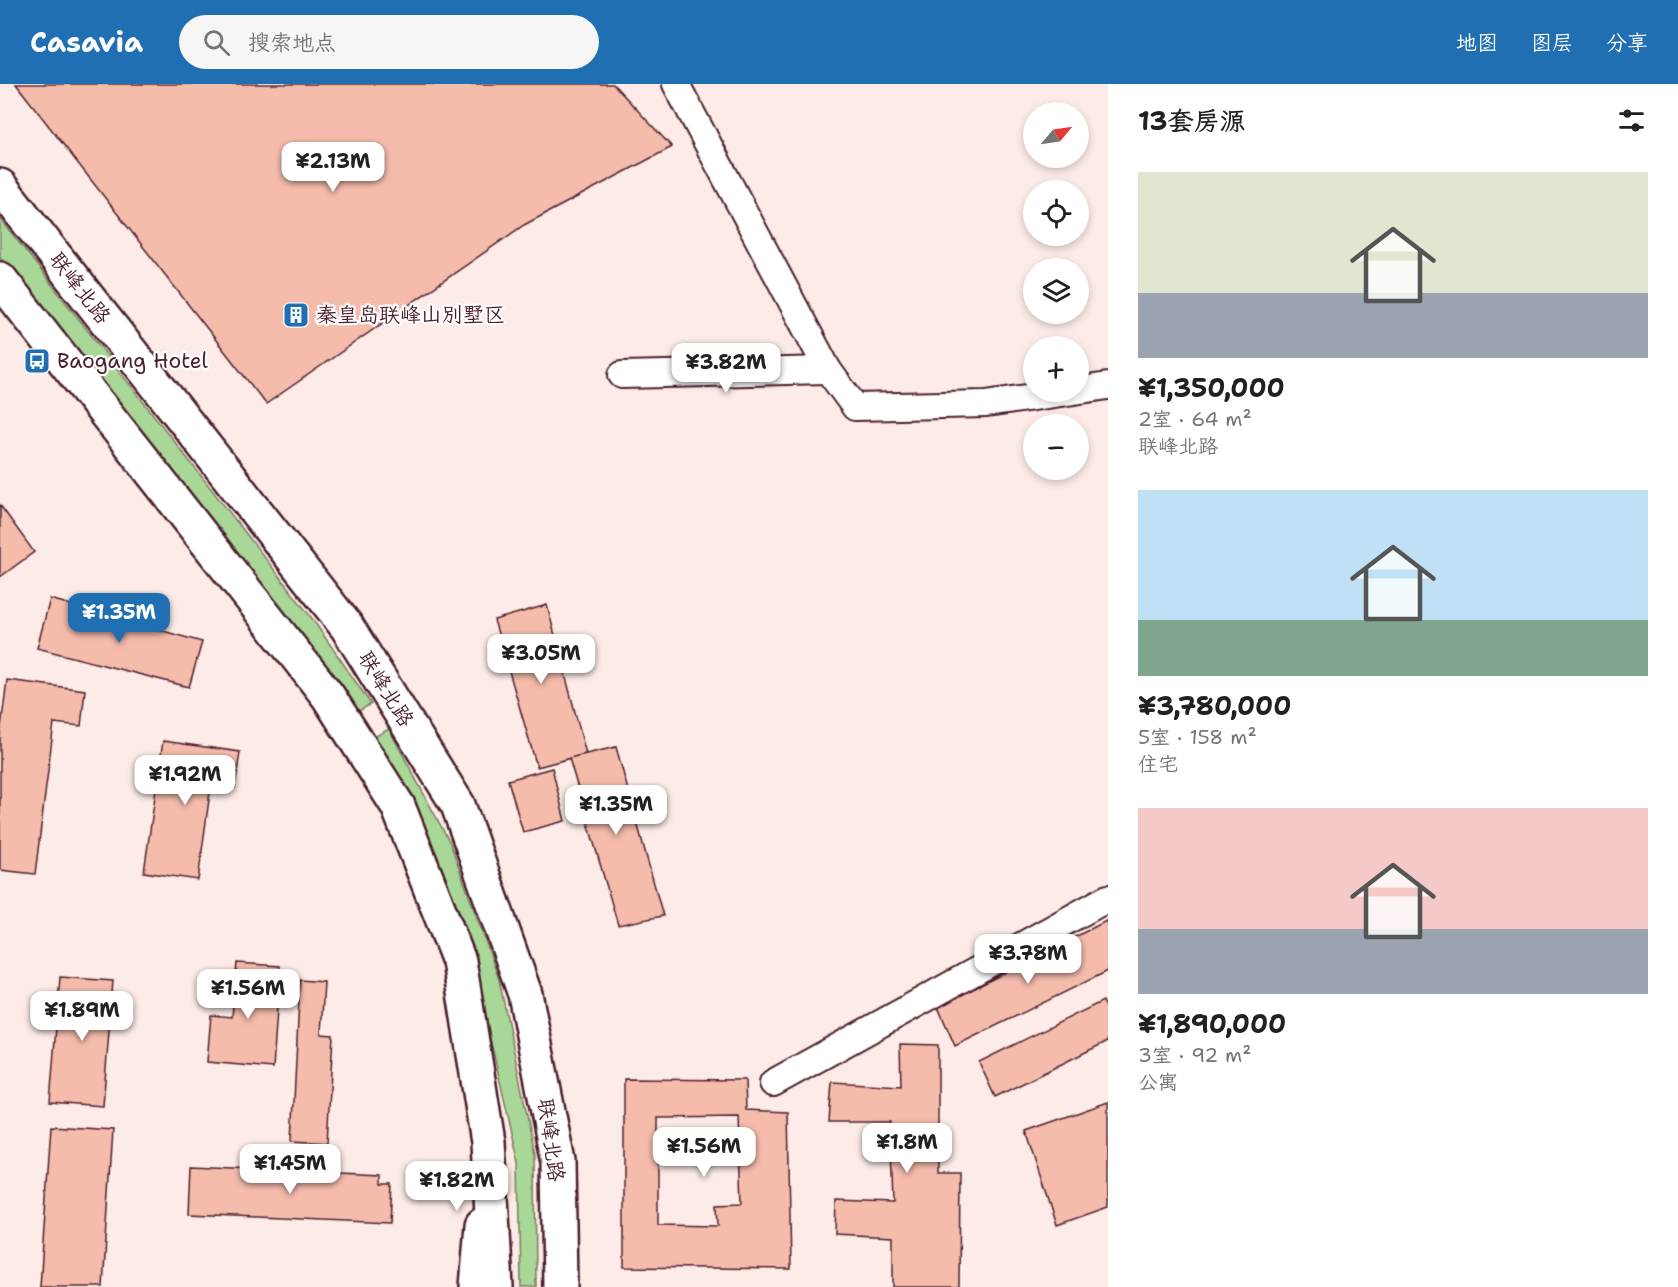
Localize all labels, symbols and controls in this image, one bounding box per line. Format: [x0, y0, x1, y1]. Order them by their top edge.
search box [179, 15, 599, 69]
text: Casavia [30, 23, 143, 61]
icon: search [200, 26, 233, 59]
text: 搜索地点 [248, 28, 336, 57]
text: 地图 [1456, 29, 1498, 57]
text: 图层 [1531, 29, 1573, 57]
text: 分享 [1606, 29, 1648, 57]
north arrow [1023, 102, 1089, 168]
map controls [1023, 102, 1089, 480]
text: 13套房源 [1138, 103, 1246, 138]
icon: filters [1615, 104, 1648, 137]
pin: ¥2.13M [284, 142, 382, 193]
text: ¥2.13M [296, 148, 370, 174]
button: locate [1023, 180, 1089, 246]
icon: home [1339, 211, 1447, 319]
street label: 联峰北路 [43, 246, 117, 330]
button: layers [1023, 258, 1089, 324]
building icon: 秦皇岛联峰山别墅区 [281, 300, 311, 330]
place label: 秦皇岛联峰山别墅区 [316, 301, 505, 329]
button: + [1023, 336, 1089, 402]
pin: ¥3.82M [677, 343, 775, 394]
bus stop icon: Baogang Hotel [22, 346, 52, 376]
place label: Baogang Hotel [57, 347, 208, 375]
text: ¥3.82M [686, 349, 766, 375]
text: ¥1,350,000 [1138, 370, 1285, 405]
text: 2室 · 64 m² [1138, 406, 1252, 432]
button: − [1023, 414, 1089, 480]
text: 联峰北路 [1138, 433, 1218, 459]
icon: home [1339, 529, 1447, 637]
pin: ¥1.35M [70, 593, 168, 644]
text: ¥1.35M [82, 599, 156, 625]
pin: ¥3.05M [492, 634, 590, 685]
text: ¥3.05M [501, 640, 581, 666]
street label: 联峰北路 [352, 646, 420, 732]
text: ¥3,780,000 [1138, 688, 1291, 723]
text: 5室 · 158 m² [1138, 724, 1257, 750]
text: 住宅 [1138, 751, 1178, 777]
pin: ¥1.92M [136, 755, 234, 806]
text: ¥1.92M [148, 761, 222, 787]
pin: ¥1.35M [567, 785, 665, 836]
text: ¥1.35M [579, 791, 653, 817]
icon: home [1339, 847, 1447, 955]
pin: ¥3.78M [979, 934, 1077, 985]
text: ¥3.78M [988, 940, 1068, 966]
pin: ¥1.56M [199, 969, 297, 1020]
text: ¥1.56M [211, 975, 285, 1001]
pin: ¥1.89M [33, 991, 131, 1042]
text: ¥1.89M [44, 997, 120, 1023]
text: ¥1,890,000 [1138, 1006, 1286, 1041]
text: 3室 · 92 m² [1138, 1042, 1252, 1068]
text: 公寓 [1138, 1069, 1178, 1095]
street label: 联峰北路 [531, 1096, 571, 1184]
pin: ¥1.8M [865, 1123, 949, 1174]
pin: ¥1.56M [655, 1127, 753, 1178]
text: ¥1.8M [876, 1129, 938, 1155]
text: ¥1.56M [667, 1133, 741, 1159]
pin: ¥1.45M [241, 1144, 339, 1195]
text: ¥1.45M [254, 1150, 326, 1176]
pin: ¥1.82M [408, 1161, 506, 1212]
text: ¥1.82M [419, 1167, 495, 1193]

